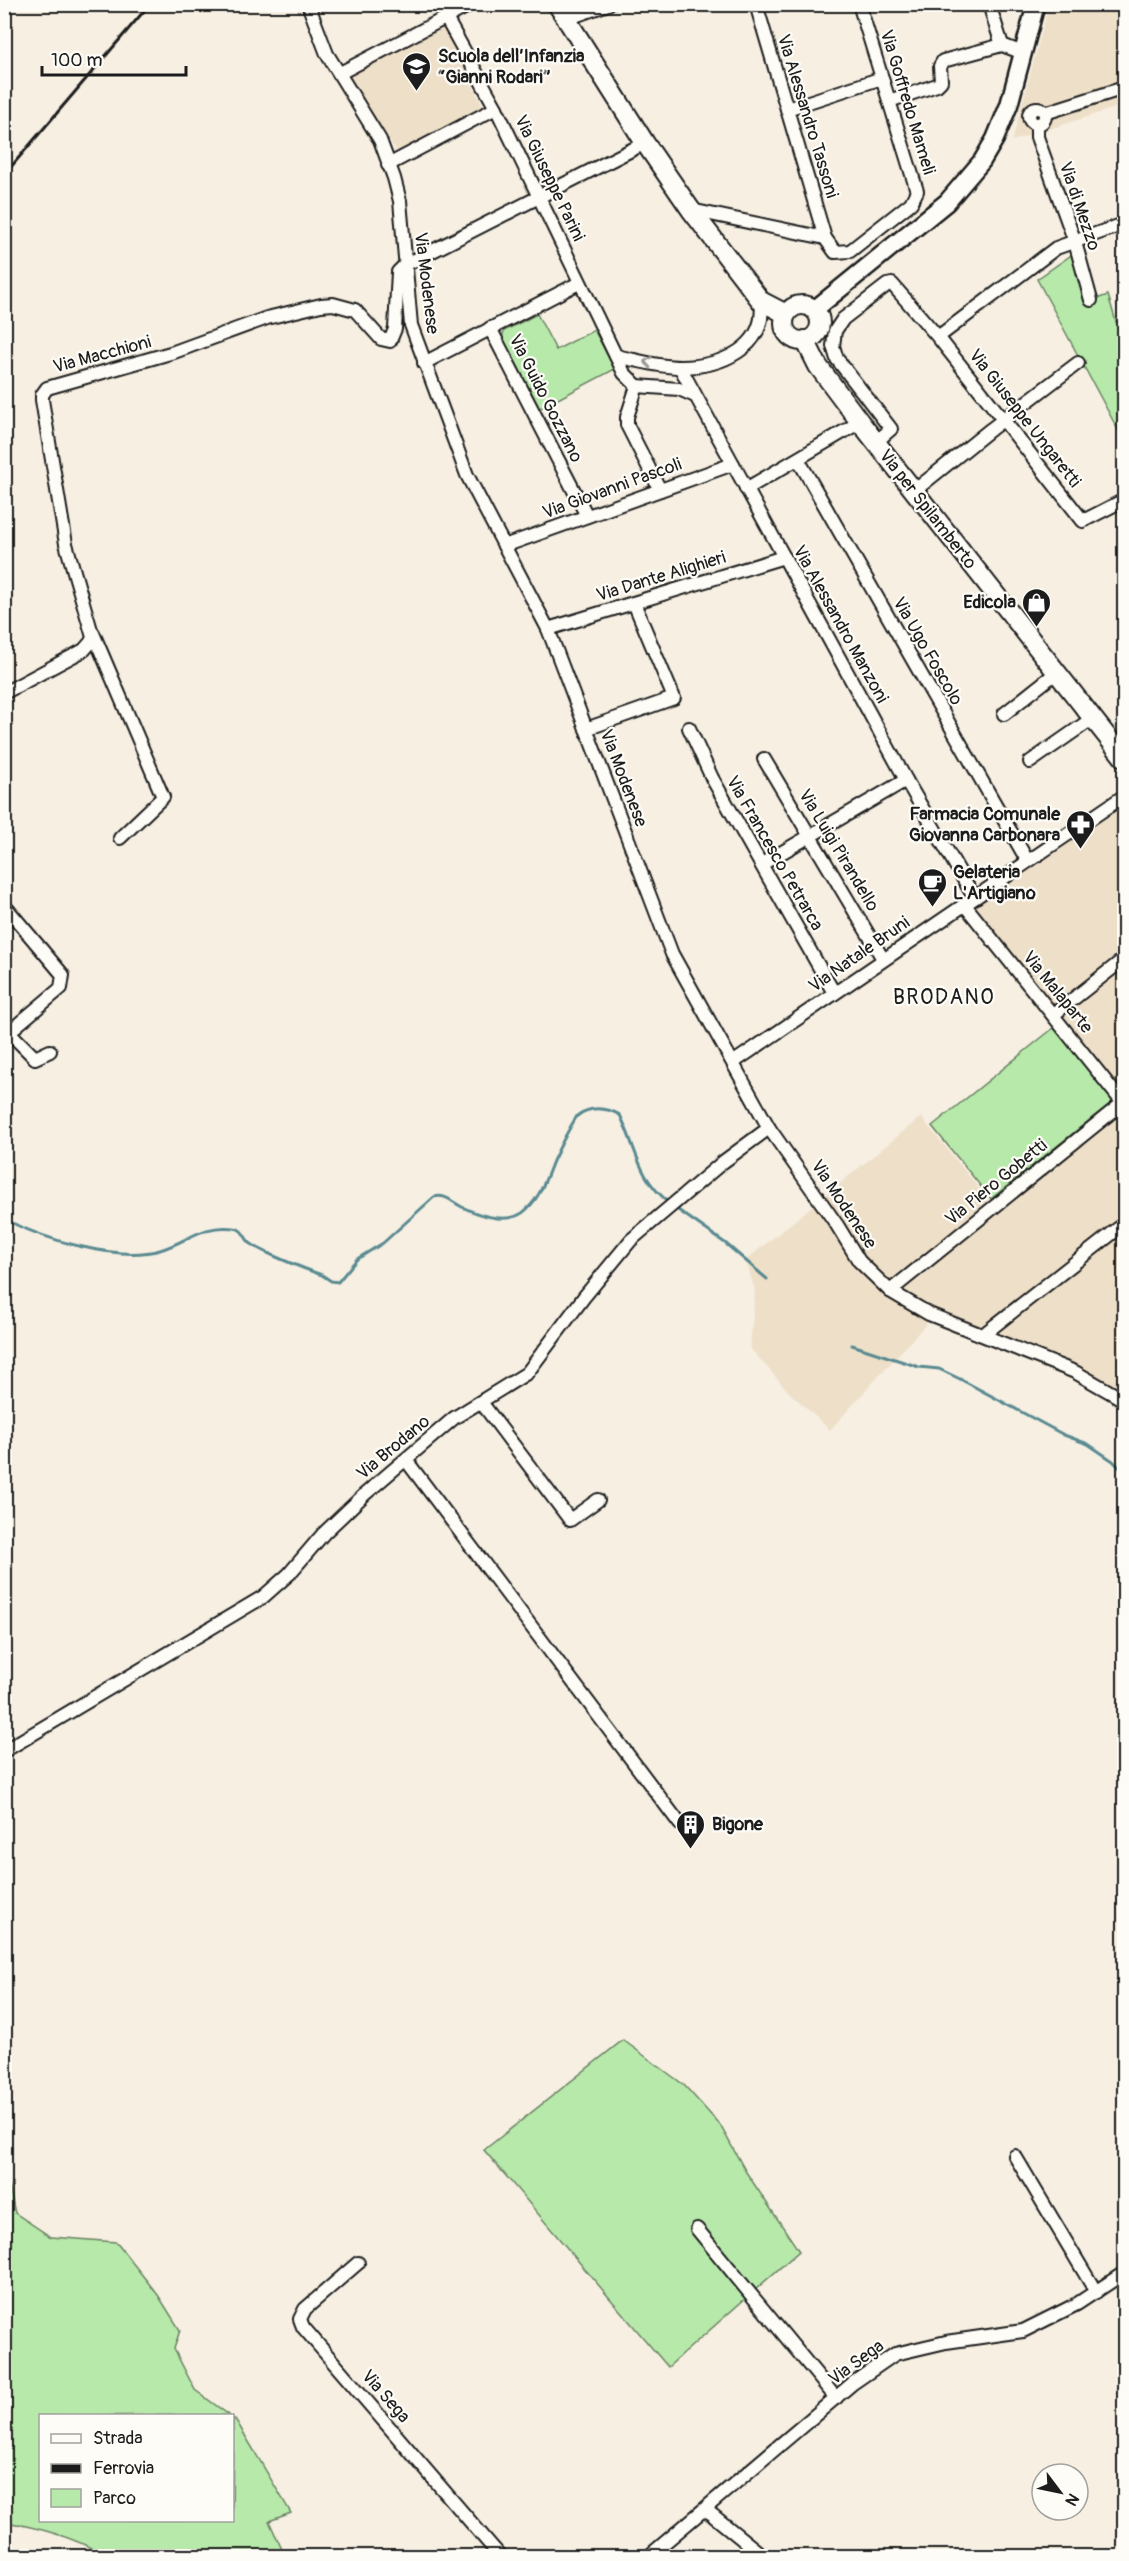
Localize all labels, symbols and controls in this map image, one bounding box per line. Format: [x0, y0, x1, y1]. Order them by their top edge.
street label: Via Goffredo Mameli [875, 27, 940, 177]
street label: Via Alessandro Tassoni [772, 32, 843, 201]
scale bar [42, 39, 186, 77]
place label: Scuola dell’Infanzia “Gianni Rodari” [438, 45, 585, 89]
text: 100 m [51, 49, 103, 72]
school or university icon: Scuola dell’Infanzia “Gianni Rodari” [401, 50, 433, 92]
street label: Via Giuseppe Parini [509, 111, 590, 245]
street label: Via di Mezzo [1054, 159, 1106, 254]
street label: Via Modenese [409, 231, 444, 335]
street label: Via Macchioni [51, 330, 154, 379]
street label: Via Guido Gozzano [503, 330, 588, 467]
street label: Via Giuseppe Ungaretti [963, 345, 1086, 492]
one-way arrow [643, 356, 652, 368]
street label: Via per Spilamberto [874, 445, 982, 574]
street label: Via Giovanni Pascoli [539, 453, 685, 524]
street label: Via Alessandro Manzoni [788, 541, 894, 707]
street label: Via Dante Alighieri [594, 546, 729, 607]
shop icon: Edicola [1021, 586, 1053, 628]
place label: Edicola [963, 591, 1017, 614]
street label: Via Ugo Foscolo [887, 593, 968, 710]
street label: Via Modenese [594, 726, 653, 830]
street label: Via Francesco Petrarca [721, 772, 828, 935]
street label: Via Luigi Pirandello [793, 785, 884, 916]
place label: Farmacia Comunale Giovanna Carbonara [909, 803, 1061, 847]
pharmacy icon: Farmacia Comunale Giovanna Carbonara [1065, 808, 1097, 850]
place label: Gelateria L'Artigiano [953, 861, 1036, 905]
cafe icon: Gelateria L'Artigiano [916, 866, 948, 908]
street label: Via Natale Bruni [804, 911, 914, 998]
street label: Via Malaparte [1017, 946, 1098, 1038]
district label: BRODANO [893, 984, 995, 1011]
street label: Via Piero Gobetti [941, 1134, 1052, 1231]
street label: Via Modenese [805, 1155, 882, 1253]
street label: Via Brodano [352, 1410, 435, 1485]
building icon: Bigone [675, 1808, 707, 1850]
place label: Bigone [712, 1813, 764, 1836]
street label: Via Sega [824, 2335, 889, 2390]
street label: Via Sega [356, 2365, 415, 2428]
legend [39, 2414, 234, 2522]
text: Strada [93, 2427, 143, 2450]
text: Ferrovia [93, 2457, 154, 2480]
north arrow [1030, 2462, 1090, 2522]
text: Parco [93, 2487, 136, 2510]
text: N [1060, 2490, 1083, 2509]

